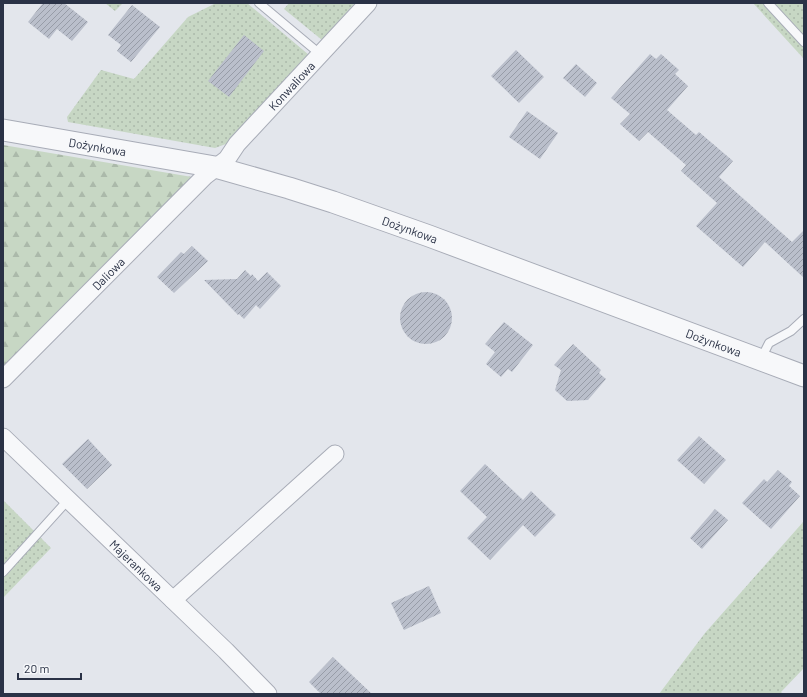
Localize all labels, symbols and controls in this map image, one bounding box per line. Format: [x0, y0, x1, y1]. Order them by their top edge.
street label: Konwaliowa [265, 58, 317, 113]
street label: Dożynkowa [68, 135, 127, 158]
street label: Dożynkowa [380, 213, 440, 246]
street label: Daliowa [89, 254, 127, 293]
street label: Dożynkowa [684, 326, 743, 359]
street label: Majerankowa [107, 537, 166, 594]
scale bar [18, 655, 81, 681]
text: 20 m [24, 661, 50, 675]

